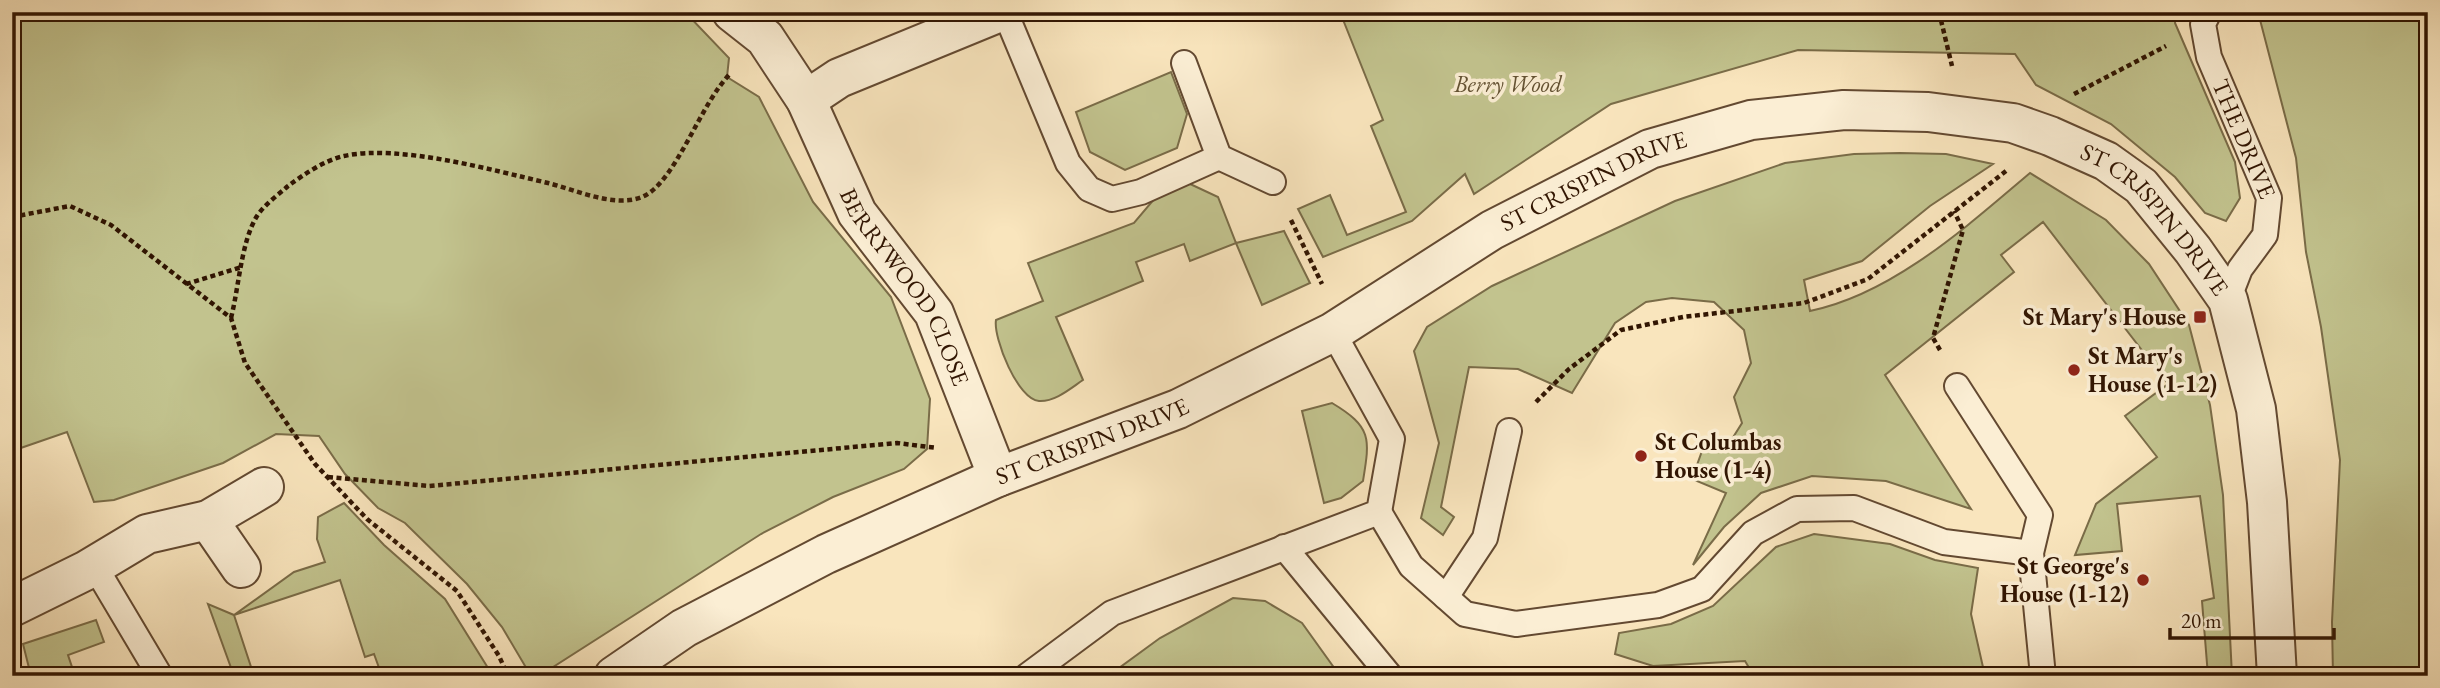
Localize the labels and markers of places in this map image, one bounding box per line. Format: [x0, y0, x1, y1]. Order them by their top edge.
place label: St Mary's House [2023, 301, 2186, 333]
marker: St Mary's House [2192, 309, 2208, 325]
place label: St Mary's House (1-12) [2088, 340, 2217, 399]
marker: St Mary's House (1-12) [2066, 362, 2082, 378]
place label: St Columbas House (1-4) [1655, 426, 1781, 485]
marker: St Columbas House (1-4) [1633, 448, 1649, 464]
place label: St George's House (1-12) [2000, 550, 2129, 609]
marker: St George's House (1-12) [2135, 572, 2151, 588]

